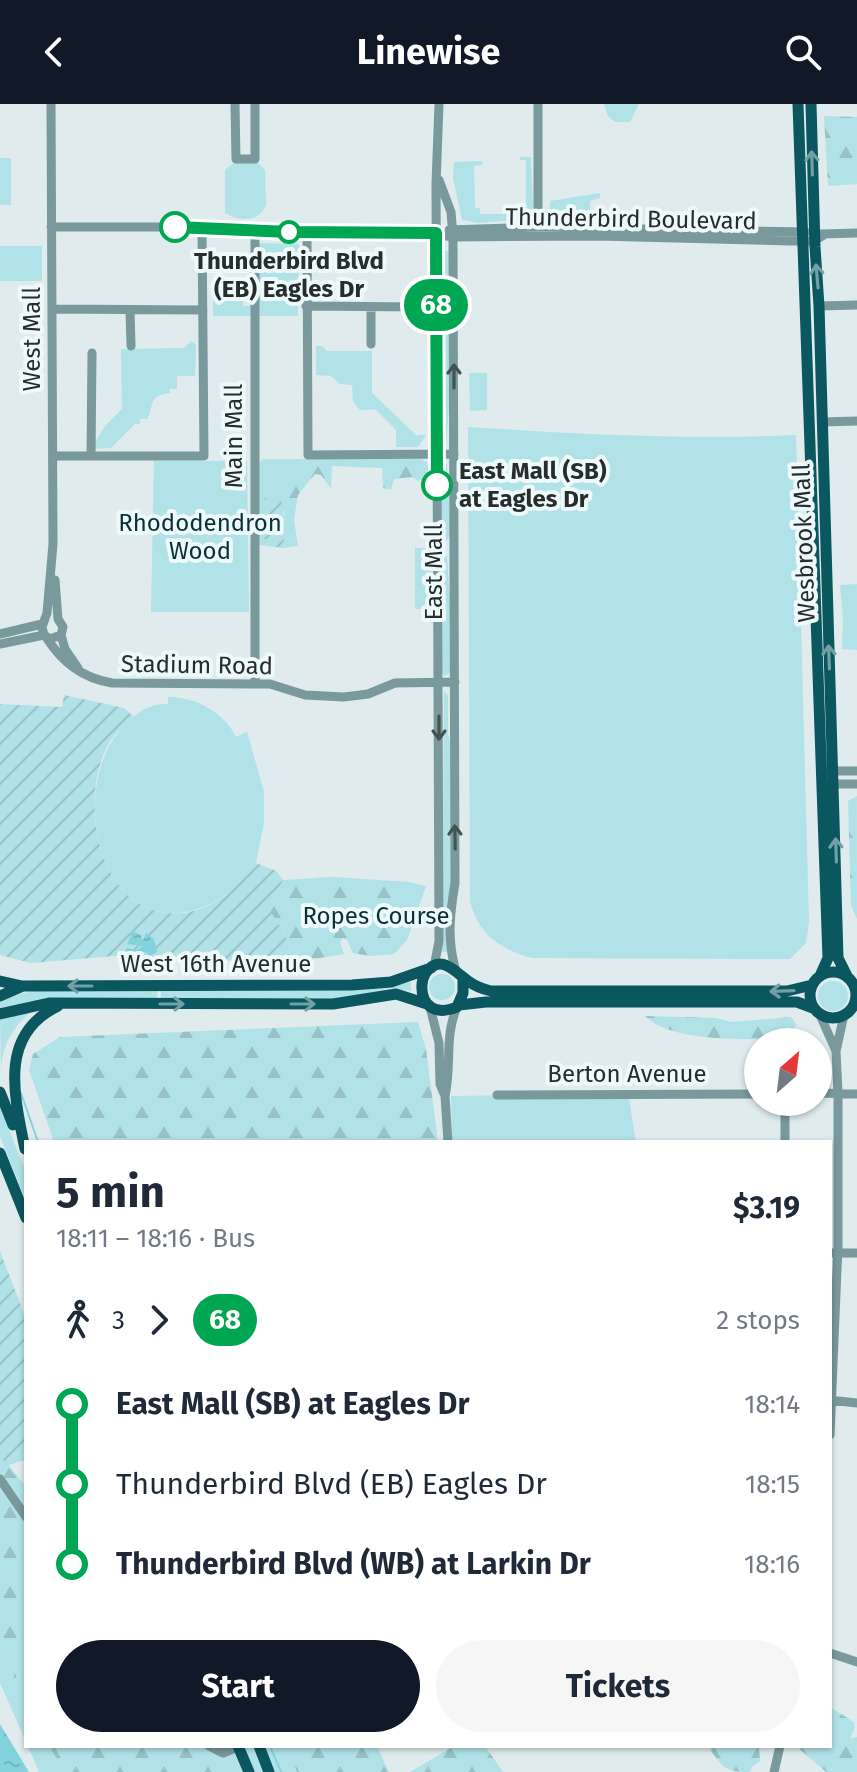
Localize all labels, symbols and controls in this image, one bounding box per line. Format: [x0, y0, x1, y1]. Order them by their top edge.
icon: back [32, 30, 76, 74]
text: Linewise [357, 30, 500, 74]
icon: search [781, 30, 825, 74]
one-way arrow [805, 150, 820, 177]
street label: Thunderbird Boulevard [505, 203, 757, 235]
unlabelled marker [160, 212, 190, 242]
marker: Thunderbird Blvd (EB) Eagles Dr [278, 221, 300, 243]
place label: Thunderbird Blvd (EB) Eagles Dr [194, 247, 384, 303]
one-way arrow [809, 263, 824, 289]
line badge: 68 [400, 279, 472, 331]
street label: West Mall [18, 287, 46, 391]
text: 68 [420, 288, 452, 321]
one-way arrow [446, 363, 462, 390]
street label: Main Mall [220, 384, 248, 488]
place label: East Mall (SB) at Eagles Dr [459, 457, 607, 513]
street label: Wesbrook Mall [787, 463, 821, 623]
marker: East Mall (SB) at Eagles Dr [422, 470, 452, 500]
park label: Rhododendron Wood [118, 509, 282, 565]
street label: East Mall [420, 523, 448, 621]
one-way arrow [822, 644, 837, 671]
street label: Stadium Road [121, 650, 273, 680]
one-way arrow [431, 714, 447, 741]
one-way arrow [447, 824, 463, 851]
one-way arrow [828, 837, 843, 864]
park label: Ropes Course [302, 902, 450, 930]
street label: West 16th Avenue [121, 950, 311, 978]
one-way arrow [67, 978, 94, 994]
one-way arrow [769, 983, 796, 998]
one-way arrow [158, 996, 185, 1012]
one-way arrow [289, 996, 316, 1012]
north arrow [744, 1028, 832, 1116]
map controls [744, 1028, 832, 1116]
street label: Berton Avenue [547, 1060, 707, 1088]
text: 5 min [56, 1166, 165, 1219]
text: $3.19 [733, 1190, 800, 1226]
text: 18:11 – 18:16 · Bus [56, 1223, 255, 1254]
icon: walk [56, 1298, 100, 1342]
icon: forward [137, 1298, 181, 1342]
text: 68 [209, 1303, 241, 1336]
text: 3 [112, 1305, 125, 1336]
text: 2 stops [716, 1305, 800, 1336]
text: East Mall (SB) at Eagles Dr [116, 1386, 469, 1422]
text: 18:14 [744, 1389, 800, 1420]
text: Thunderbird Blvd (EB) Eagles Dr [116, 1466, 547, 1502]
text: 18:15 [745, 1469, 800, 1500]
text: Thunderbird Blvd (WB) at Larkin Dr [116, 1546, 591, 1582]
text: 18:16 [744, 1549, 800, 1580]
button: Start [56, 1640, 420, 1732]
button: Tickets [436, 1640, 800, 1732]

